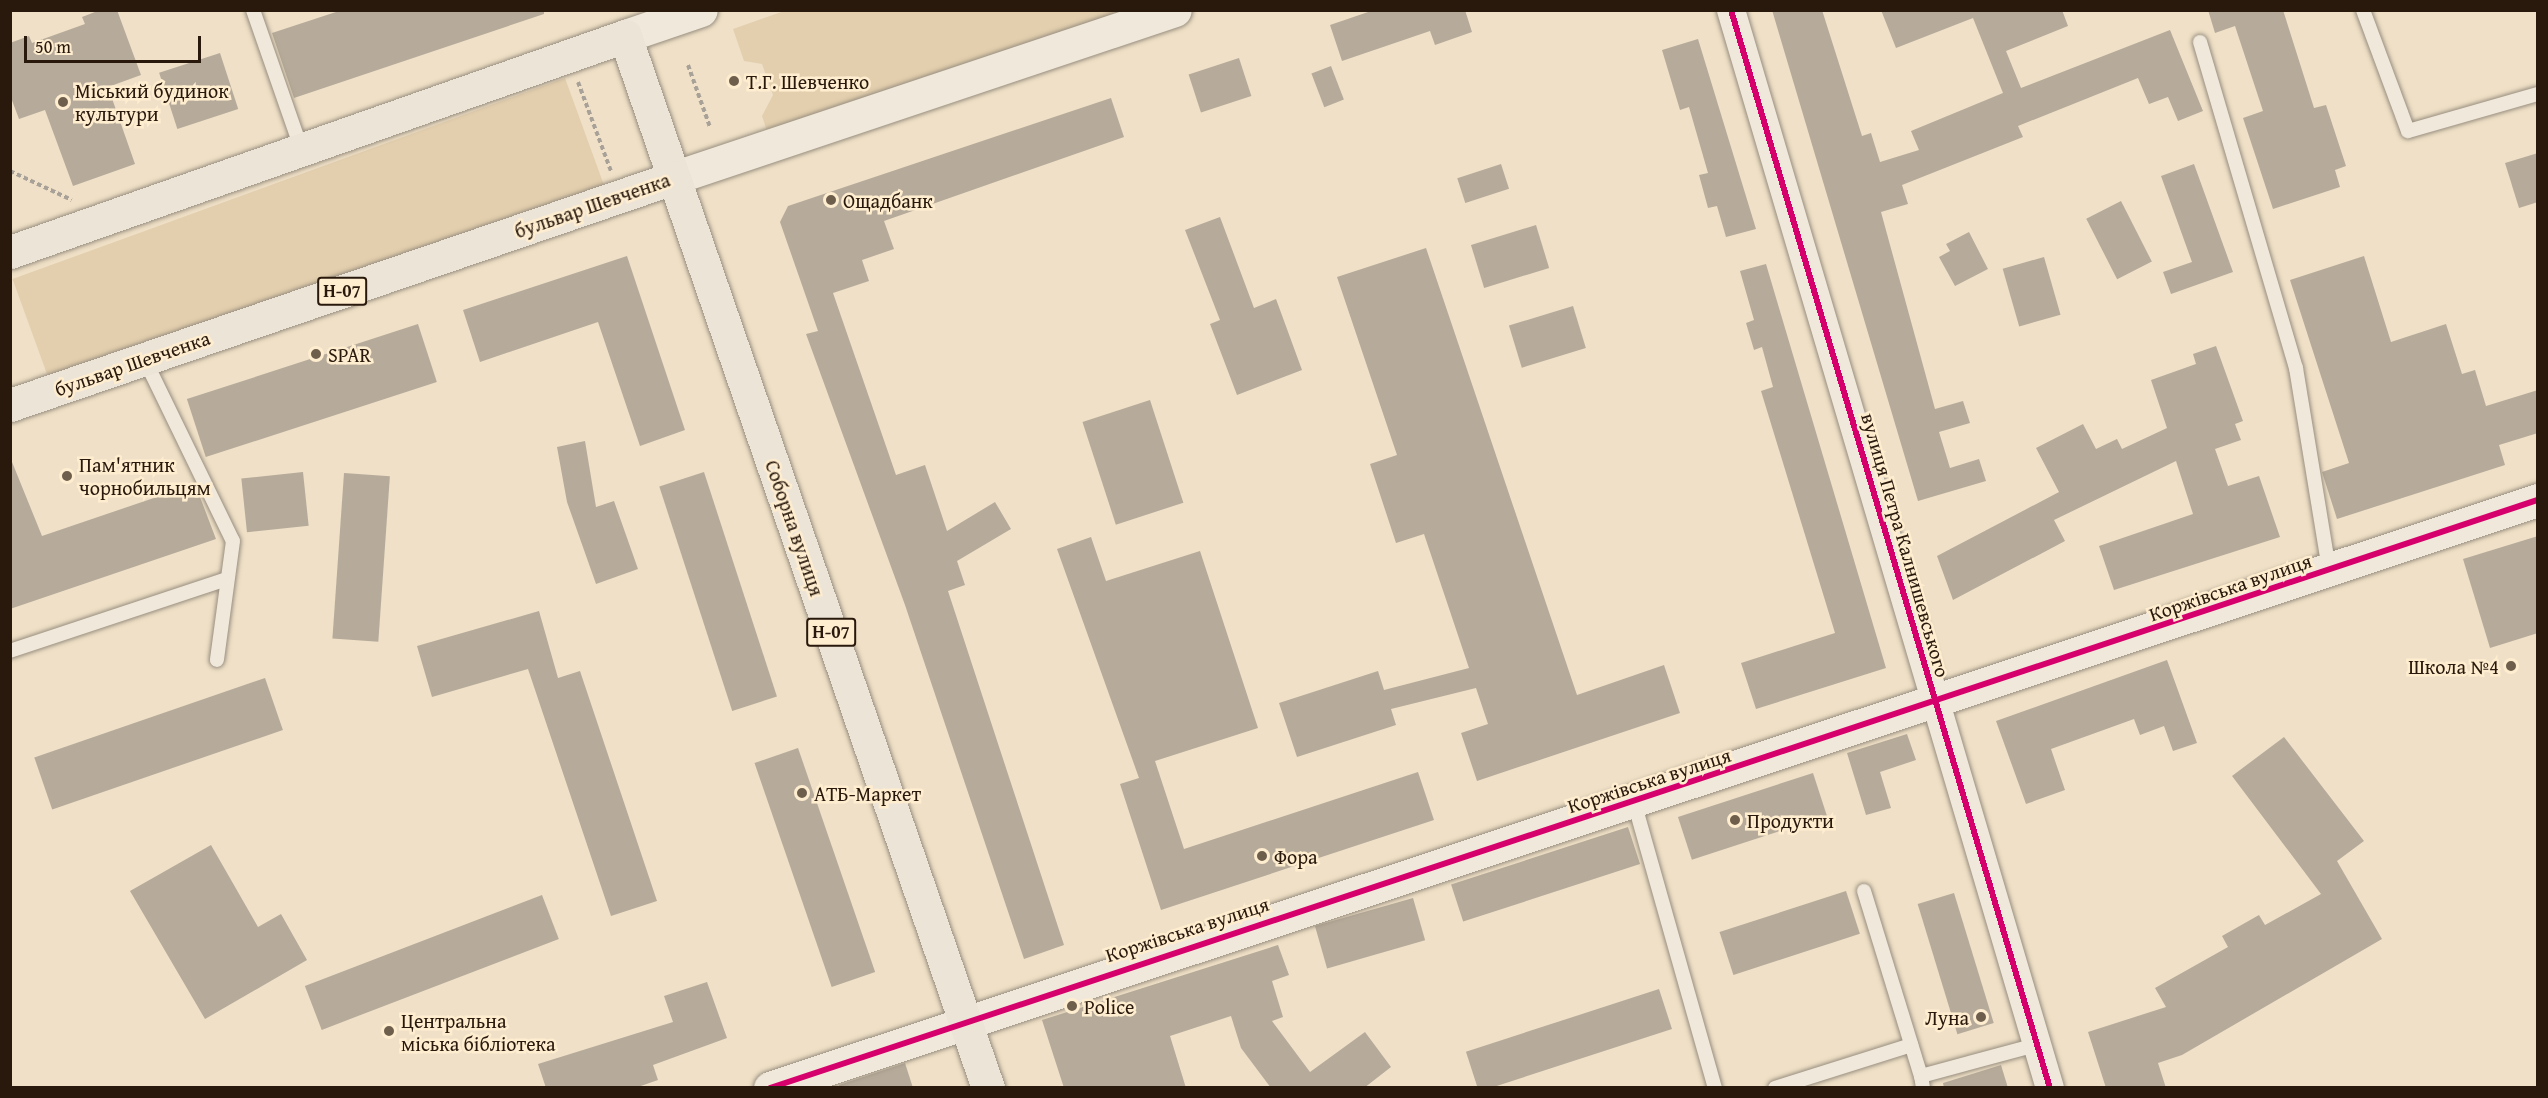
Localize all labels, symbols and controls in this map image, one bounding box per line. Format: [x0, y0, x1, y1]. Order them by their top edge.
scale bar [27, 24, 204, 62]
text: 50 m [35, 33, 71, 60]
place label: Т.Г. Шевченко [746, 69, 869, 93]
marker: Т.Г. Шевченко [727, 74, 741, 88]
place label: Міський будинок культури [75, 78, 229, 125]
marker: Міський будинок культури [56, 95, 70, 109]
street label: бульвар Шевченка [511, 167, 673, 243]
place label: Ощадбанк [843, 188, 933, 212]
marker: Ощадбанк [824, 193, 838, 207]
road number: Н-07 [316, 276, 368, 306]
street label: бульвар Шевченка [51, 325, 213, 401]
place label: SPAR [328, 342, 371, 366]
marker: SPAR [309, 347, 323, 361]
street label: вулиця Петра Калнишевського [1857, 410, 1955, 680]
place label: Пам'ятник чорнобильцям [79, 452, 211, 499]
street label: Соборна вулиця [761, 457, 829, 599]
marker: Пам'ятник чорнобильцям [60, 469, 74, 483]
street label: Коржівська вулиця [2146, 548, 2314, 626]
road number: Н-07 [806, 617, 856, 647]
place label: Школа №4 [2408, 654, 2499, 678]
marker: Школа №4 [2504, 659, 2518, 673]
street label: Коржівська вулиця [1564, 742, 1734, 818]
place label: АТБ-Маркет [814, 781, 921, 805]
marker: АТБ-Маркет [795, 786, 809, 800]
place label: Продукти [1747, 808, 1834, 832]
marker: Продукти [1728, 813, 1742, 827]
place label: Фора [1274, 844, 1318, 868]
marker: Фора [1255, 849, 1269, 863]
street label: Коржівська вулиця [1102, 891, 1272, 967]
place label: Police [1084, 994, 1134, 1018]
marker: Police [1065, 999, 1079, 1013]
place label: Луна [1925, 1005, 1969, 1029]
place label: Центральна міська бібліотека [401, 1008, 556, 1055]
marker: Луна [1974, 1010, 1988, 1024]
marker: Центральна міська бібліотека [382, 1024, 396, 1038]

